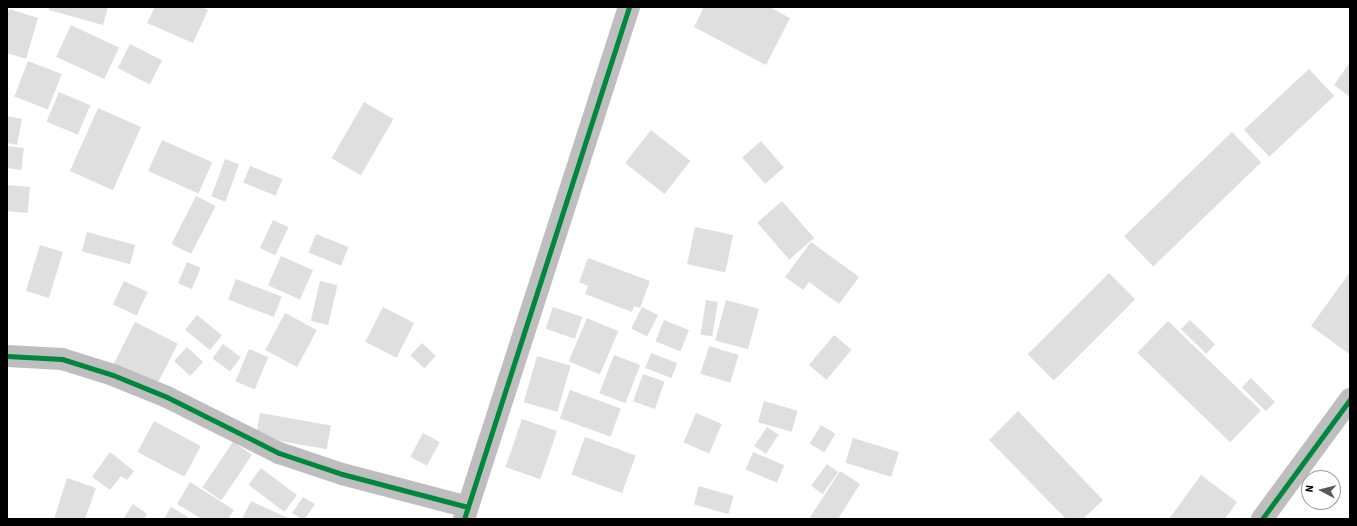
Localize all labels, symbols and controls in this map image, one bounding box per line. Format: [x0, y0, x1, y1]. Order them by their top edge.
north arrow [1301, 470, 1341, 510]
text: N [1302, 484, 1317, 493]

